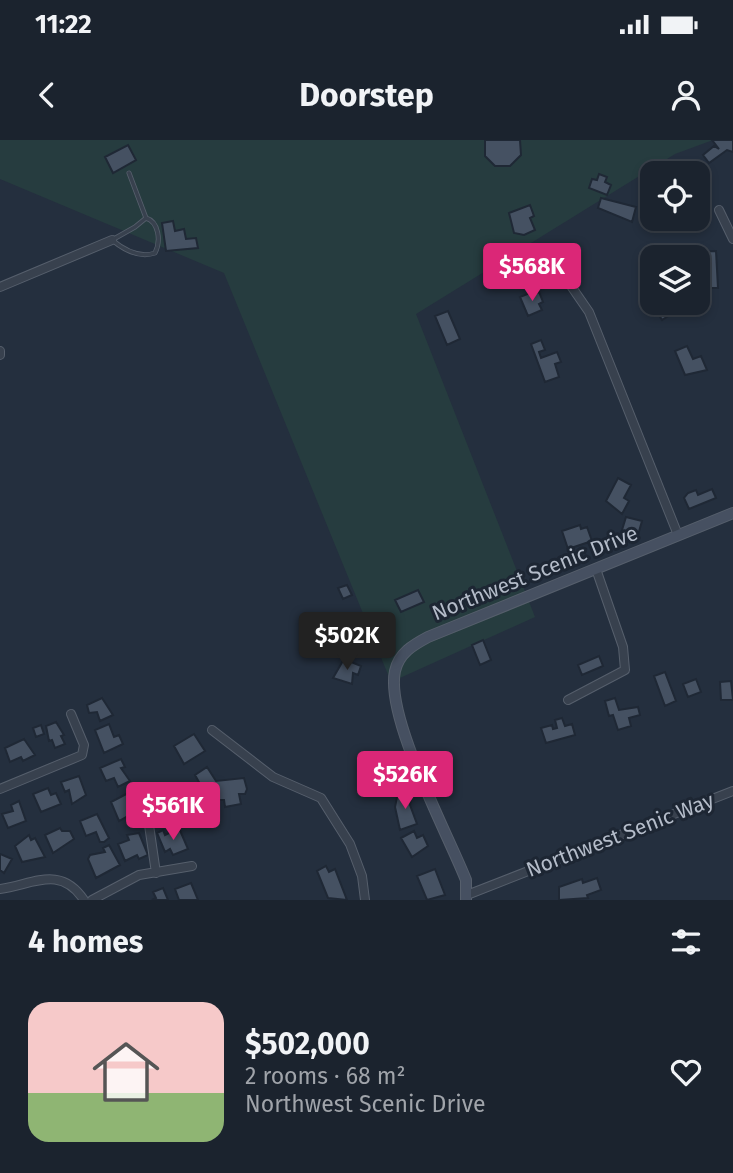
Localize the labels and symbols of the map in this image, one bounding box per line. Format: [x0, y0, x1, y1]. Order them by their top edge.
pin: $568K [483, 244, 581, 303]
street label: Northwest Scenic Drive [428, 520, 642, 626]
pin: $502K [298, 612, 396, 672]
pin: $526K [356, 752, 454, 811]
pin: $561K [124, 782, 222, 842]
street label: Northwest Senic Way [522, 787, 718, 883]

